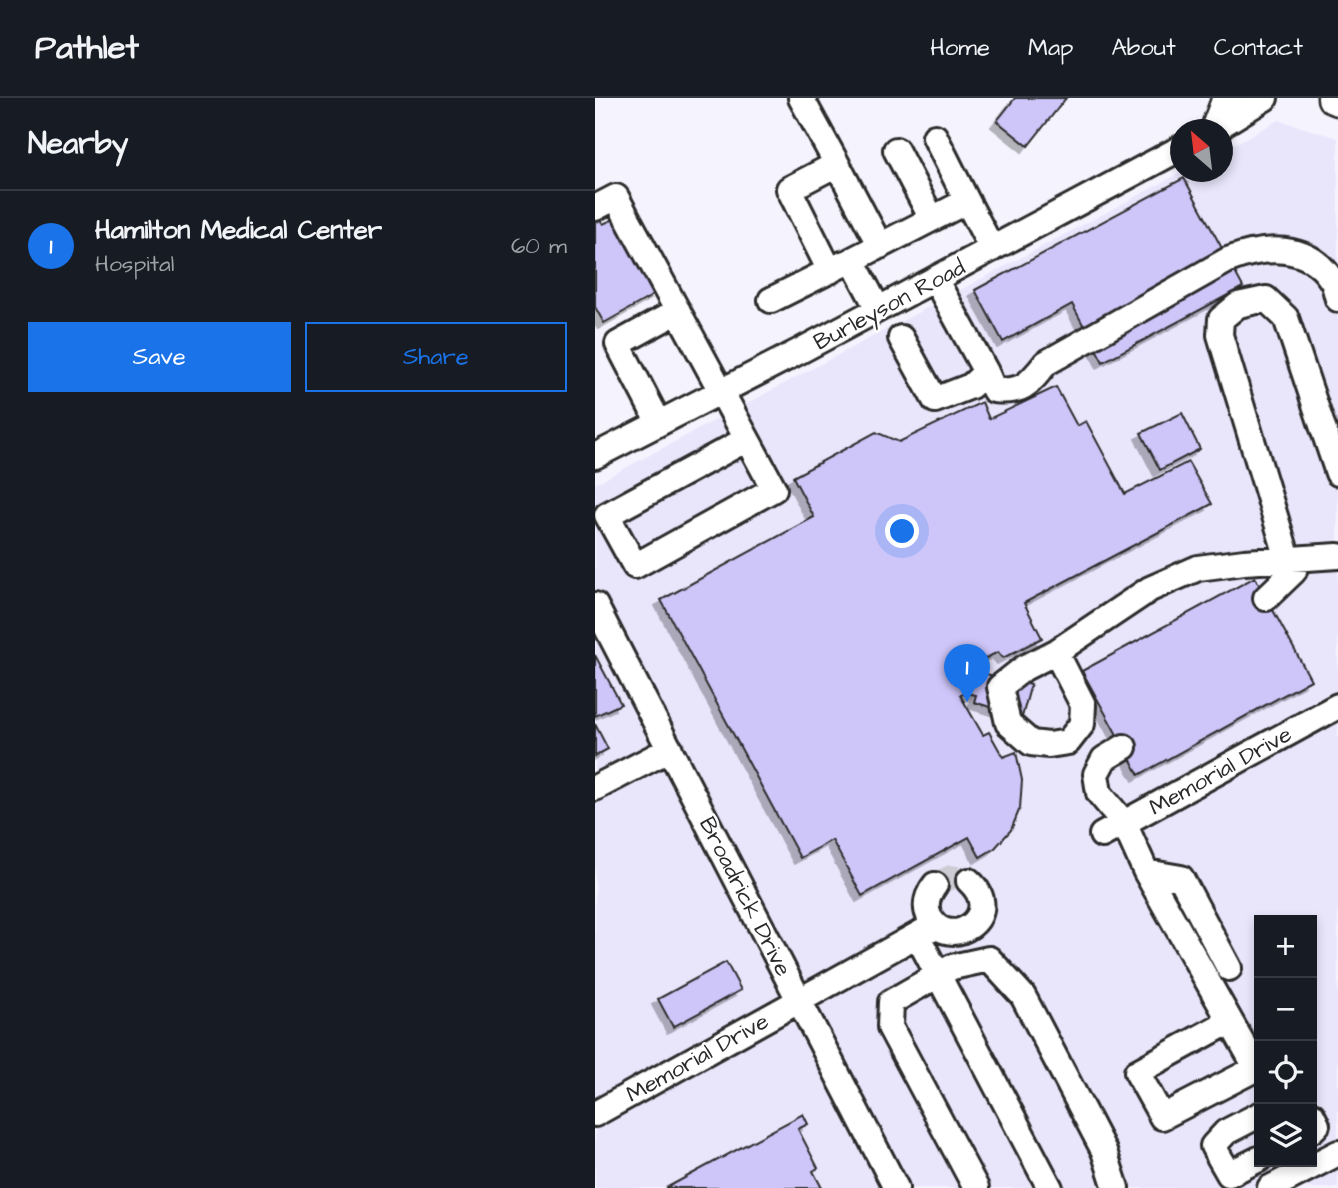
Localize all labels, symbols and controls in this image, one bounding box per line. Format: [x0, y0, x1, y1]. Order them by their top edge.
text: Pathlet [35, 25, 139, 71]
text: Home [930, 31, 990, 65]
text: Map [1028, 31, 1073, 65]
text: About [1111, 31, 1176, 65]
text: Contact [1214, 31, 1303, 65]
north arrow [1170, 119, 1233, 182]
text: Nearby [28, 123, 128, 165]
text: Hamilton Medical Center [95, 212, 382, 248]
text: 1 [50, 230, 52, 262]
text: 60 m [511, 230, 567, 262]
text: Hospital [95, 248, 174, 280]
street label: Burleyson Road [808, 251, 972, 359]
button: Save [28, 322, 291, 392]
button: Share [305, 322, 567, 392]
your location [885, 514, 919, 548]
pin: 1 [944, 644, 990, 702]
street label: Memorial Drive [1143, 718, 1298, 823]
street label: Broadrick Drive [691, 811, 799, 982]
map controls [1254, 915, 1317, 1167]
button: + [1254, 915, 1317, 978]
button: − [1254, 978, 1317, 1041]
street label: Memorial Drive [620, 1005, 775, 1110]
button: locate [1254, 1041, 1317, 1104]
button: layers [1254, 1104, 1317, 1167]

